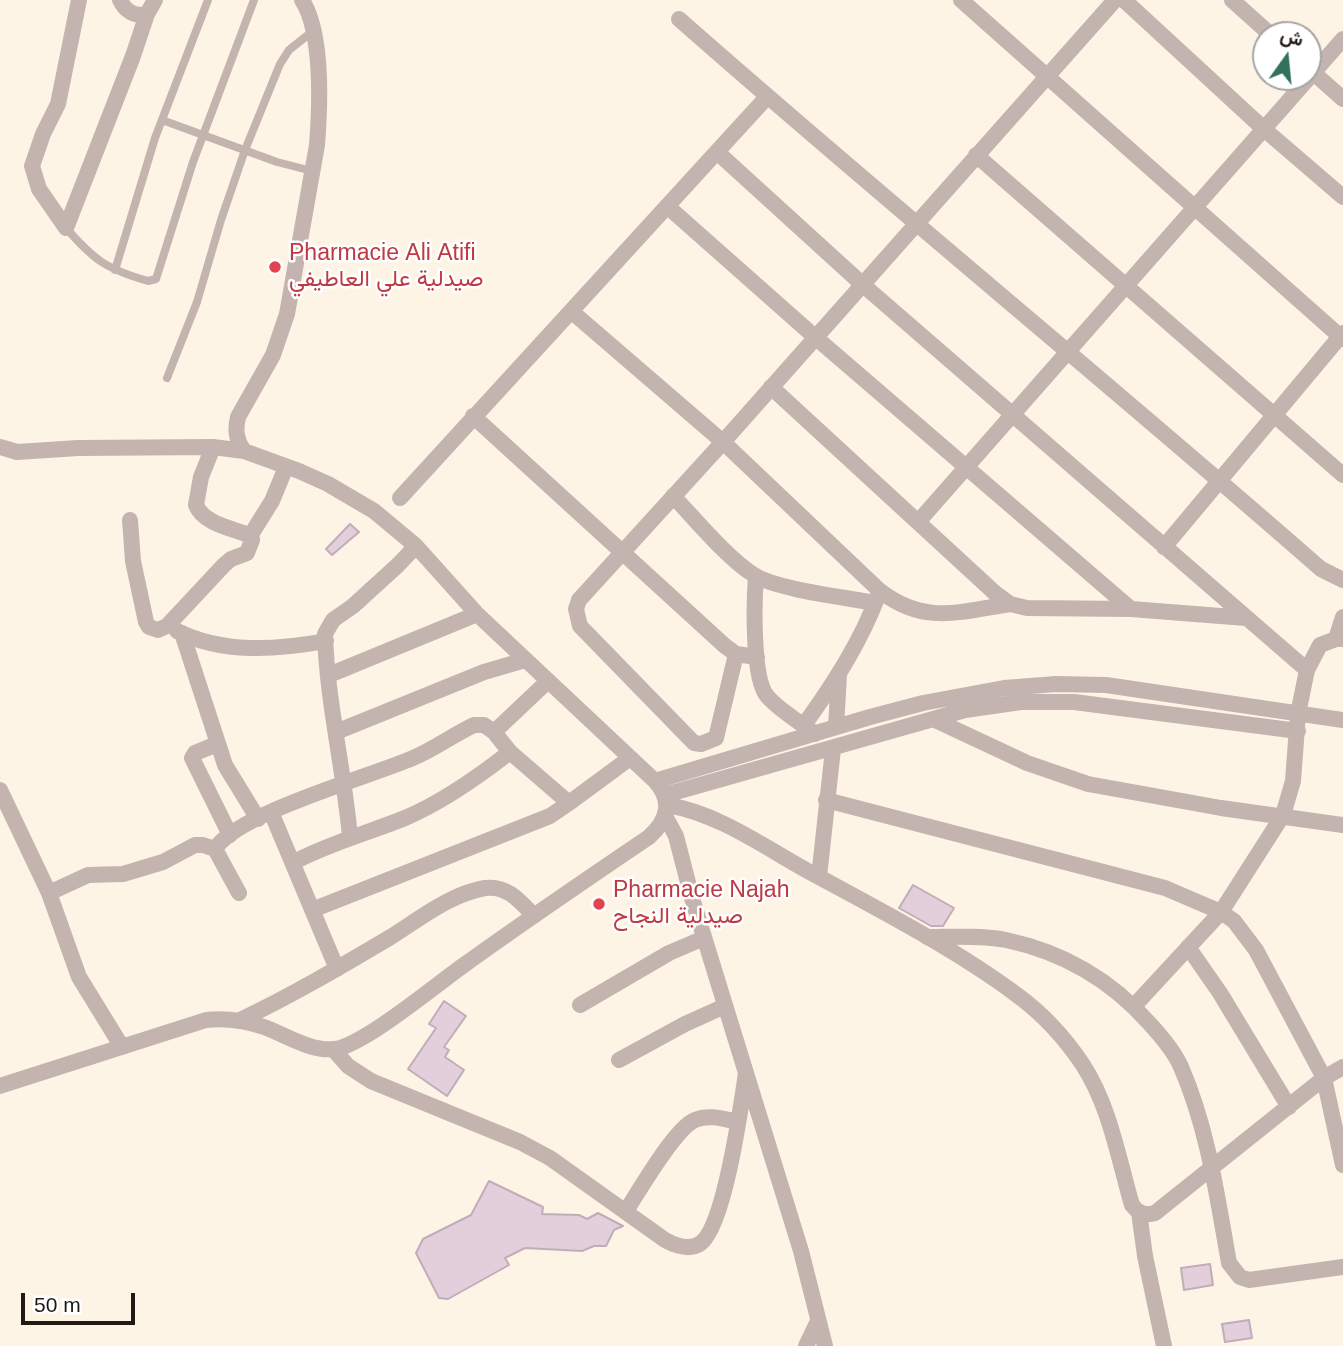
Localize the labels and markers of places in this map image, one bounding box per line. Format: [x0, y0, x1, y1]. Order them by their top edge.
place label: Pharmacie Ali Atifi صيدلية علي العاطيفي [289, 240, 484, 294]
marker: Pharmacie Ali Atifi صيدلية علي العاطيفي [267, 259, 283, 275]
place label: Pharmacie Najah صيدلية النجاح [613, 877, 789, 931]
marker: Pharmacie Najah صيدلية النجاح [591, 896, 607, 912]

